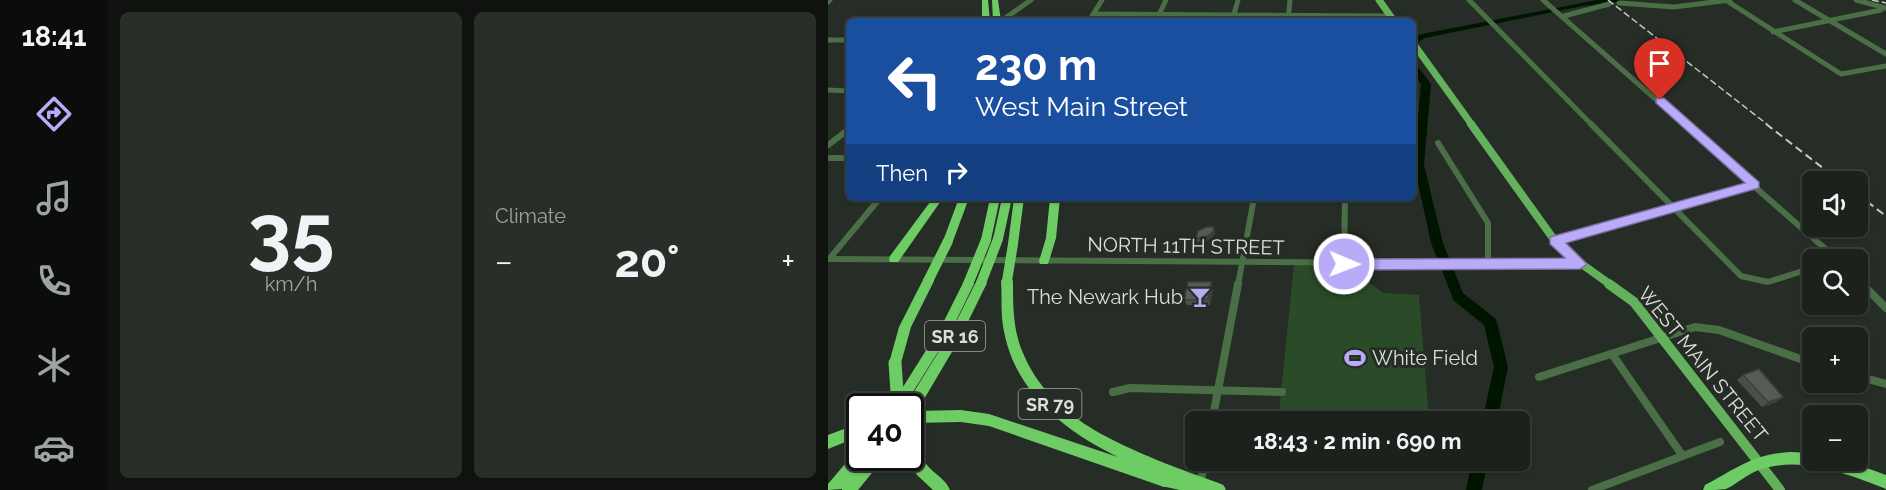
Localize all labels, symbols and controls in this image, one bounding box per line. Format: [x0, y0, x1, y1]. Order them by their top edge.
text: 18:41 [21, 21, 87, 52]
pin [1634, 38, 1685, 100]
text: 230 m [975, 41, 1097, 90]
icon: left [876, 42, 954, 120]
icon: arrive [1643, 47, 1676, 80]
text: West Main Street [975, 91, 1188, 122]
icon: directions [33, 93, 75, 135]
icon: right [940, 156, 973, 189]
text: Then [876, 160, 928, 186]
map controls [1802, 171, 1868, 471]
button: sound [1802, 171, 1868, 237]
icon: music [33, 177, 75, 219]
text: 35 [248, 187, 334, 278]
text: Climate [495, 204, 566, 228]
street label: NORTH 11TH STREET [1087, 232, 1285, 260]
position arrow [1312, 232, 1376, 296]
text: 20° [614, 235, 680, 288]
text: − [495, 242, 513, 281]
text: + [781, 242, 795, 281]
button: search [1802, 249, 1868, 315]
icon: phone [33, 260, 75, 302]
text: km/h [265, 272, 317, 296]
street label: WEST MAIN STREET [1633, 282, 1773, 446]
place label: The Newark Hub [1027, 285, 1183, 309]
bar icon: The Newark Hub [1188, 285, 1212, 309]
road number: SR 16 [925, 321, 985, 351]
button: + [1802, 327, 1868, 393]
icon: climate [33, 344, 75, 386]
sports icon: White Field [1343, 346, 1367, 370]
place label: White Field [1372, 346, 1478, 370]
road number: SR 79 [1018, 389, 1082, 419]
speed limit sign: 40 [846, 393, 924, 471]
button: − [1802, 405, 1868, 471]
icon: car [33, 427, 75, 469]
text: 18:43 · 2 min · 690 m [1253, 428, 1462, 454]

